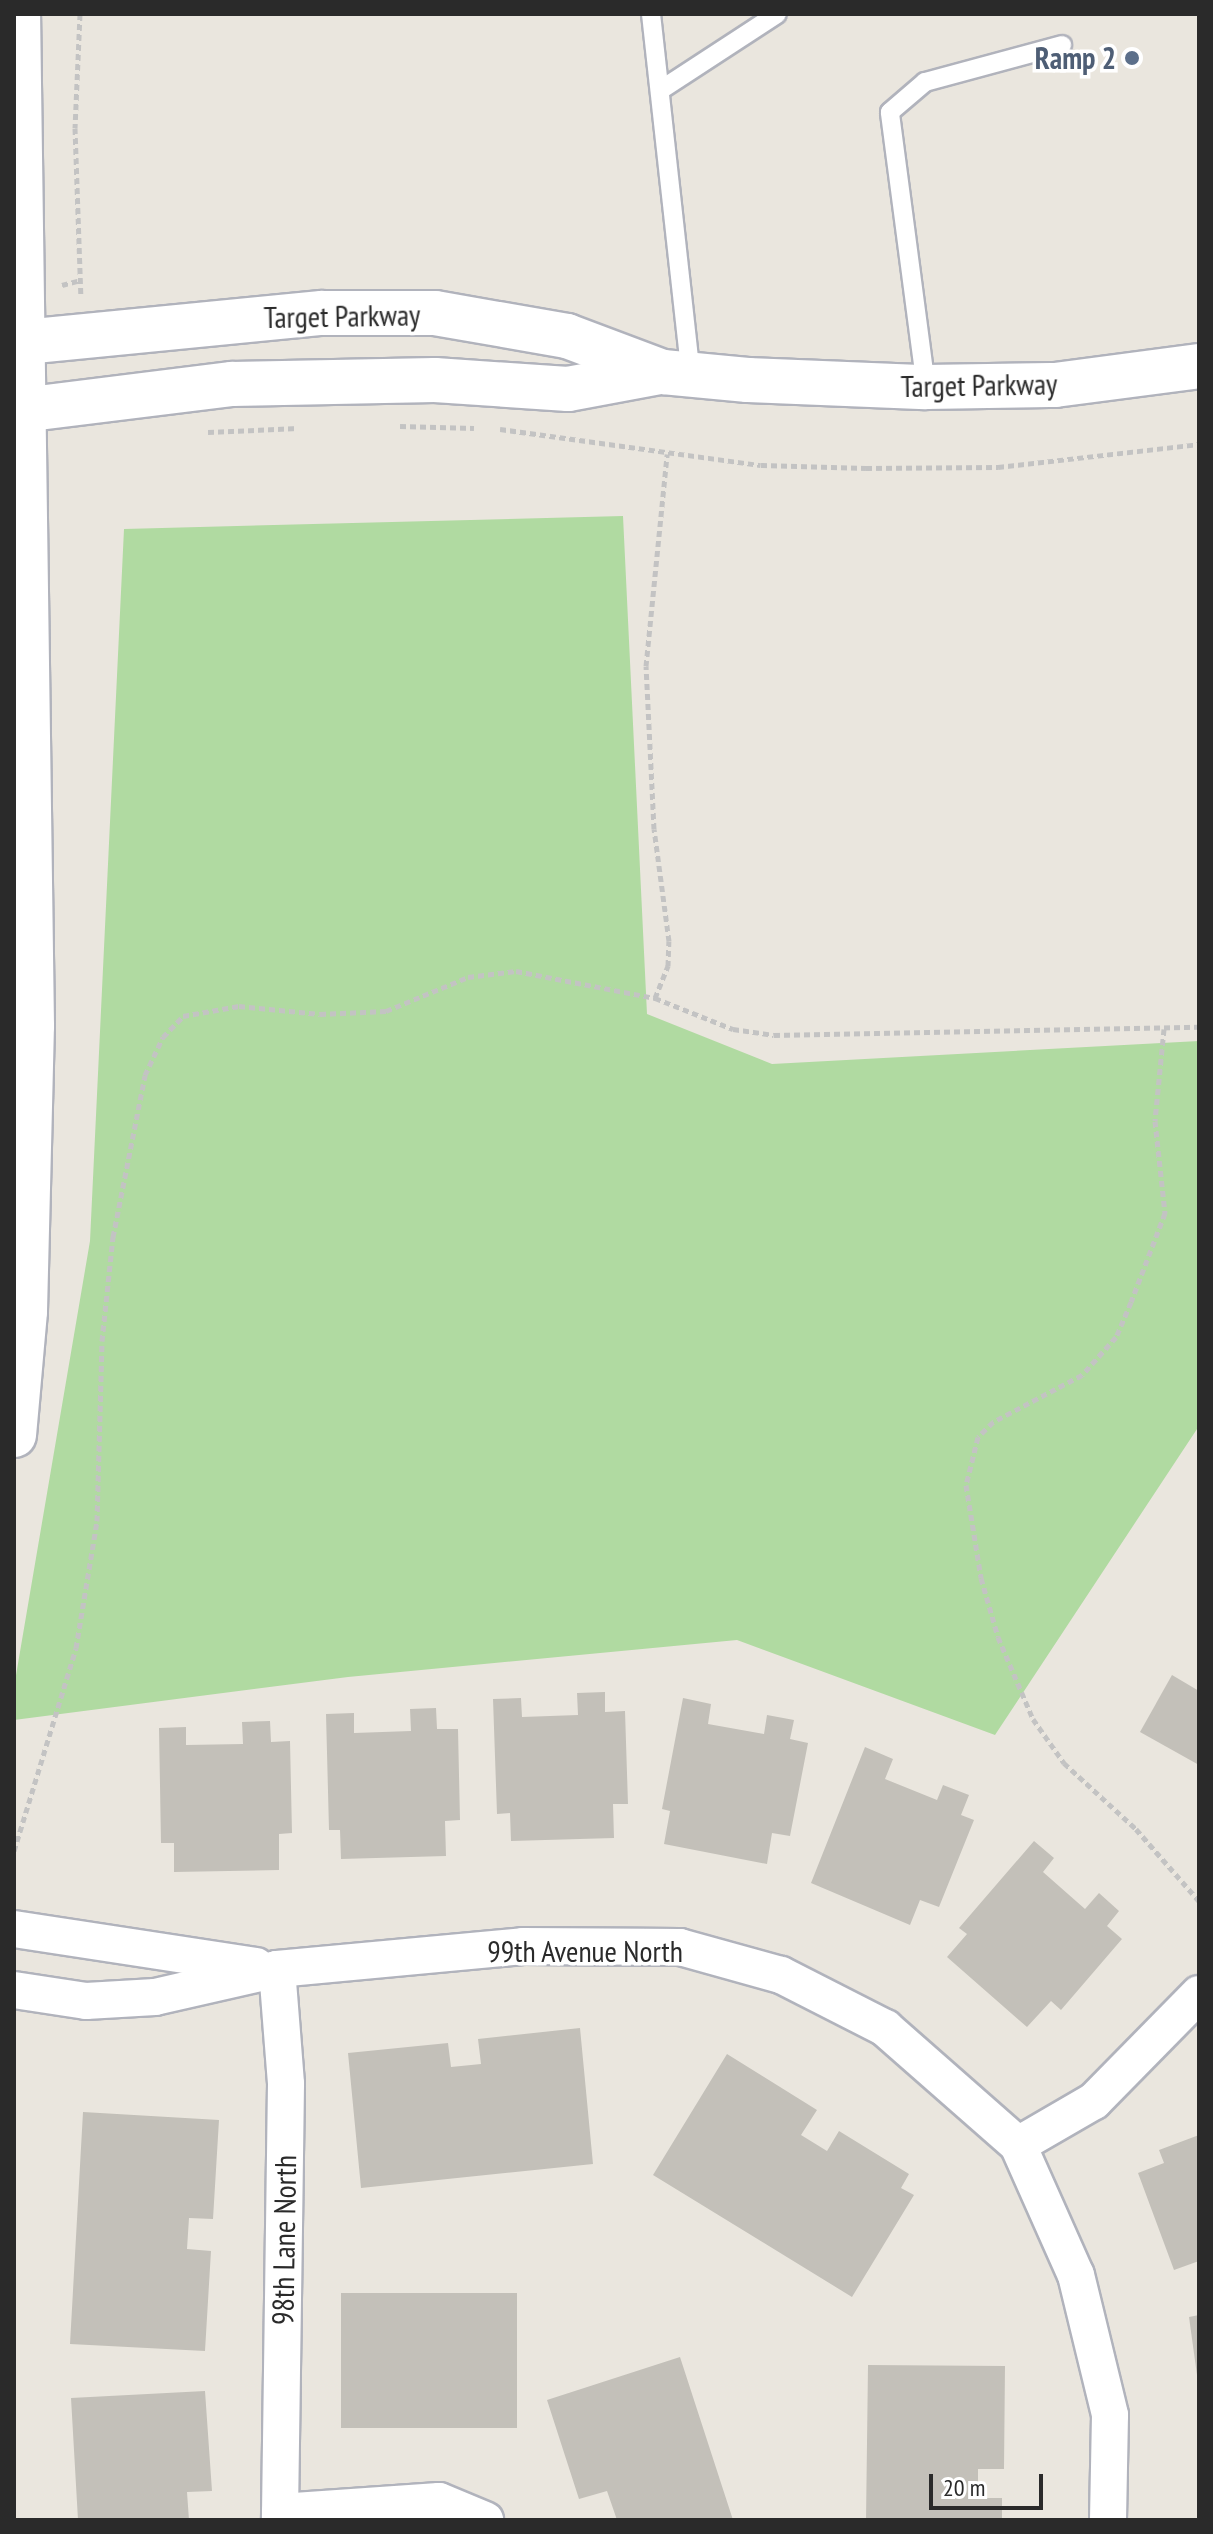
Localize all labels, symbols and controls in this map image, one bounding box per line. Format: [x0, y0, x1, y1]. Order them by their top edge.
place label: Ramp 2 [1035, 40, 1116, 76]
marker: Ramp 2 [1123, 49, 1141, 67]
street label: Target Parkway [263, 297, 421, 335]
street label: Target Parkway [900, 366, 1058, 404]
street label: 99th Avenue North [487, 1933, 683, 1969]
street label: 98th Lane North [265, 2155, 303, 2325]
scale bar [933, 2458, 1047, 2508]
text: 20 m [943, 2472, 985, 2503]

